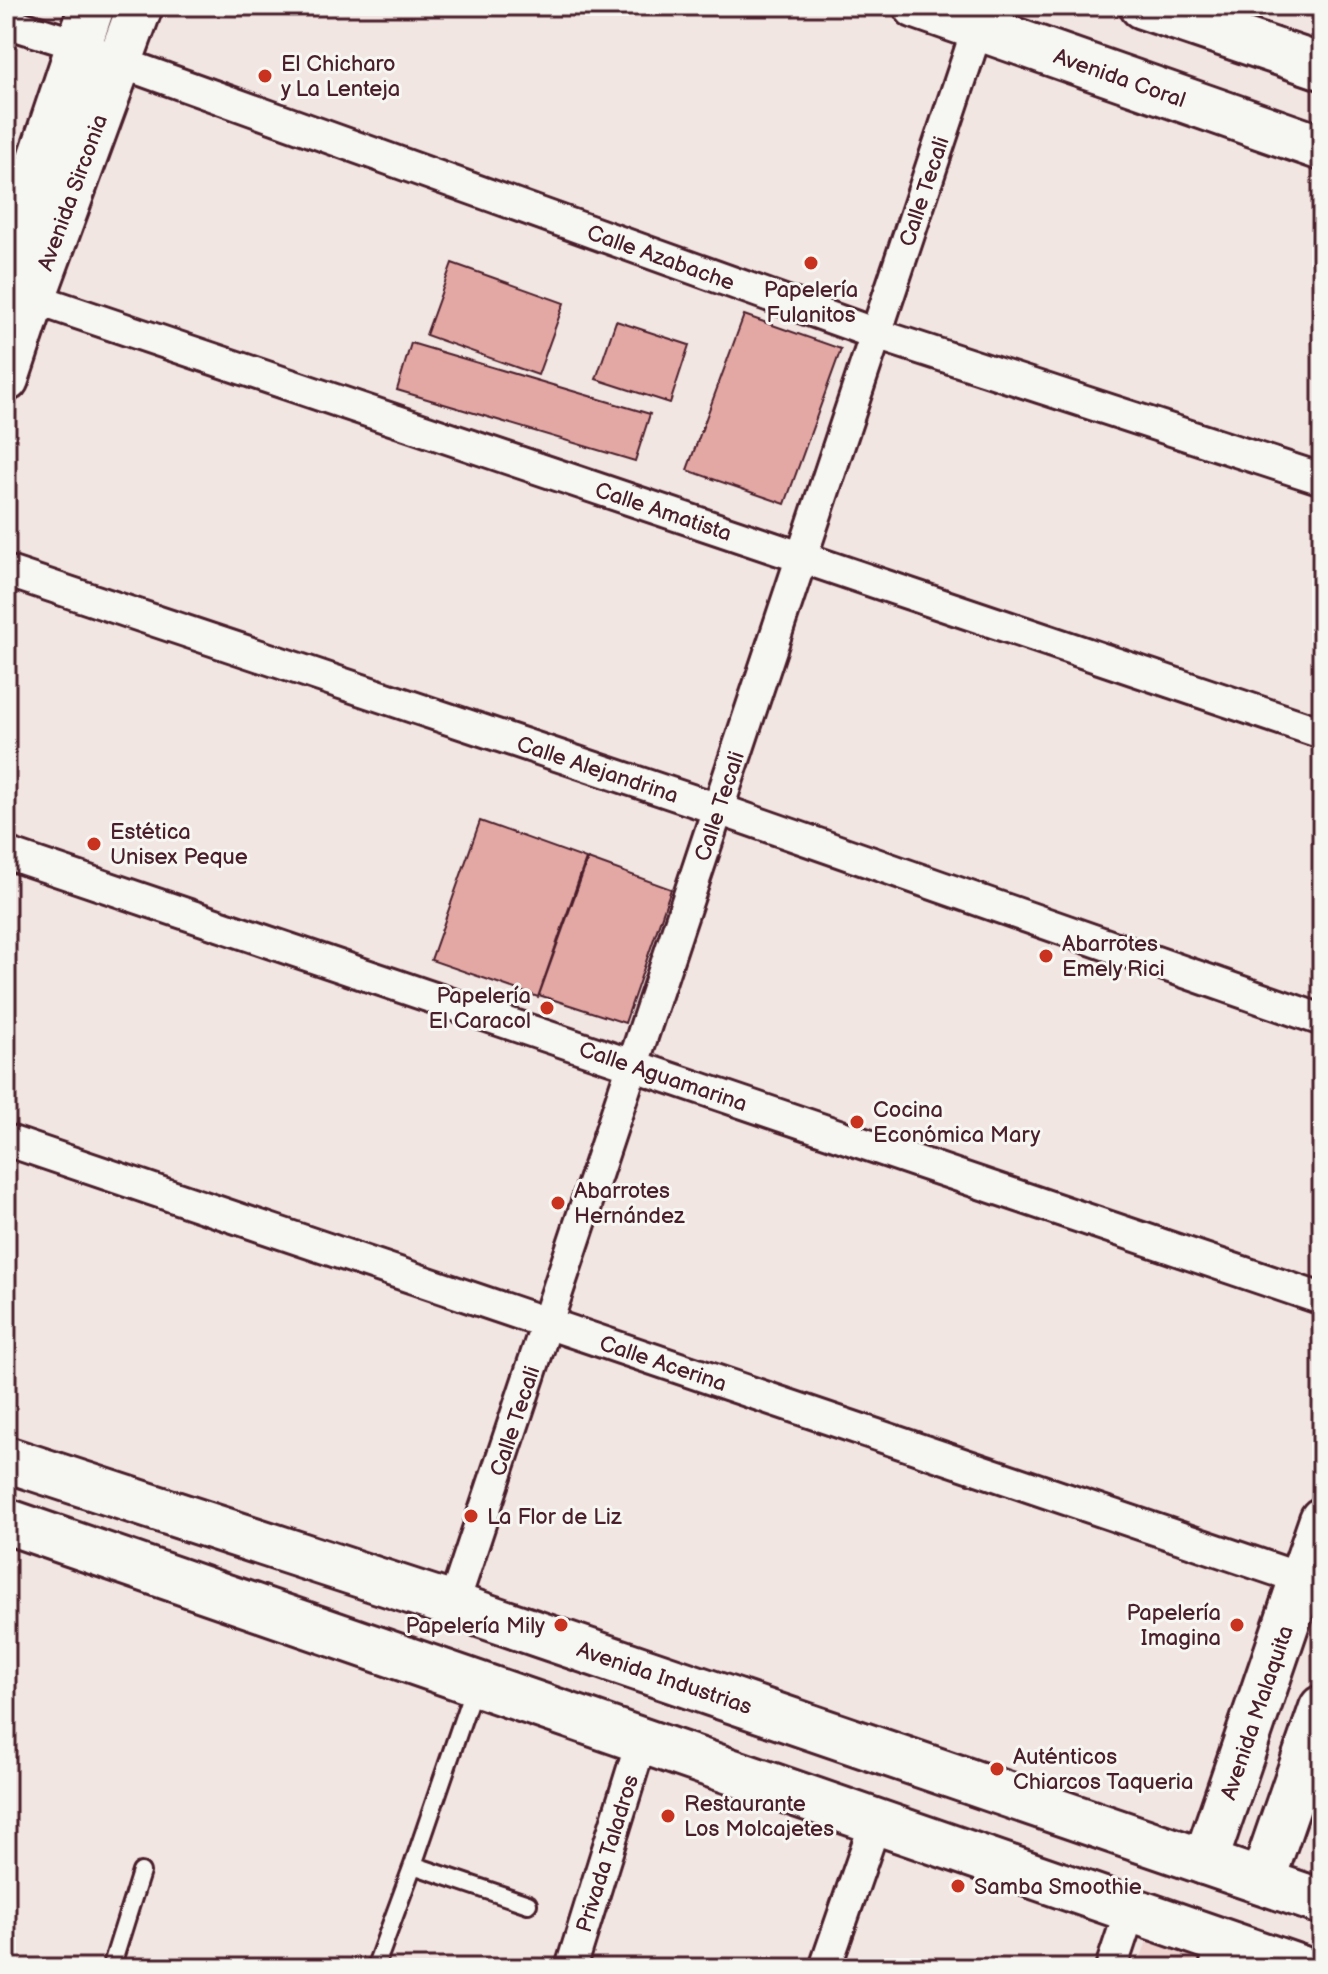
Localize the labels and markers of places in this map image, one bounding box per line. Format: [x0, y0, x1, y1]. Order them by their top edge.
place label: El Chicharo y La Lenteja [280, 51, 400, 103]
marker: El Chicharo y La Lenteja [256, 67, 274, 85]
marker: Papelería Fulanitos [802, 254, 820, 272]
place label: Papelería Fulanitos [764, 277, 858, 329]
place label: Estética Unisex Peque [110, 819, 248, 871]
marker: Estética Unisex Peque [85, 835, 103, 853]
place label: Abarrotes Emely Rici [1062, 931, 1165, 983]
marker: Abarrotes Emely Rici [1037, 947, 1055, 965]
place label: Papelería El Caracol [429, 983, 531, 1035]
marker: Papelería El Caracol [538, 999, 556, 1017]
place label: Cocina Económica Mary [873, 1097, 1041, 1149]
marker: Cocina Económica Mary [848, 1113, 866, 1131]
place label: Abarrotes Hernández [574, 1178, 685, 1230]
marker: Abarrotes Hernández [549, 1194, 567, 1212]
place label: La Flor de Liz [487, 1504, 622, 1531]
marker: La Flor de Liz [462, 1507, 480, 1525]
place label: Papelería Imagina [1126, 1600, 1221, 1652]
place label: Papelería Mily [405, 1613, 545, 1640]
marker: Papelería Mily [552, 1616, 570, 1634]
marker: Papelería Imagina [1228, 1616, 1246, 1634]
place label: Auténticos Chiarcos Taqueria [1013, 1744, 1193, 1796]
marker: Auténticos Chiarcos Taqueria [988, 1760, 1006, 1778]
place label: Restaurante Los Molcajetes [684, 1791, 834, 1843]
marker: Restaurante Los Molcajetes [659, 1807, 677, 1825]
place label: Samba Smoothie [974, 1874, 1142, 1901]
marker: Samba Smoothie [949, 1877, 967, 1895]

